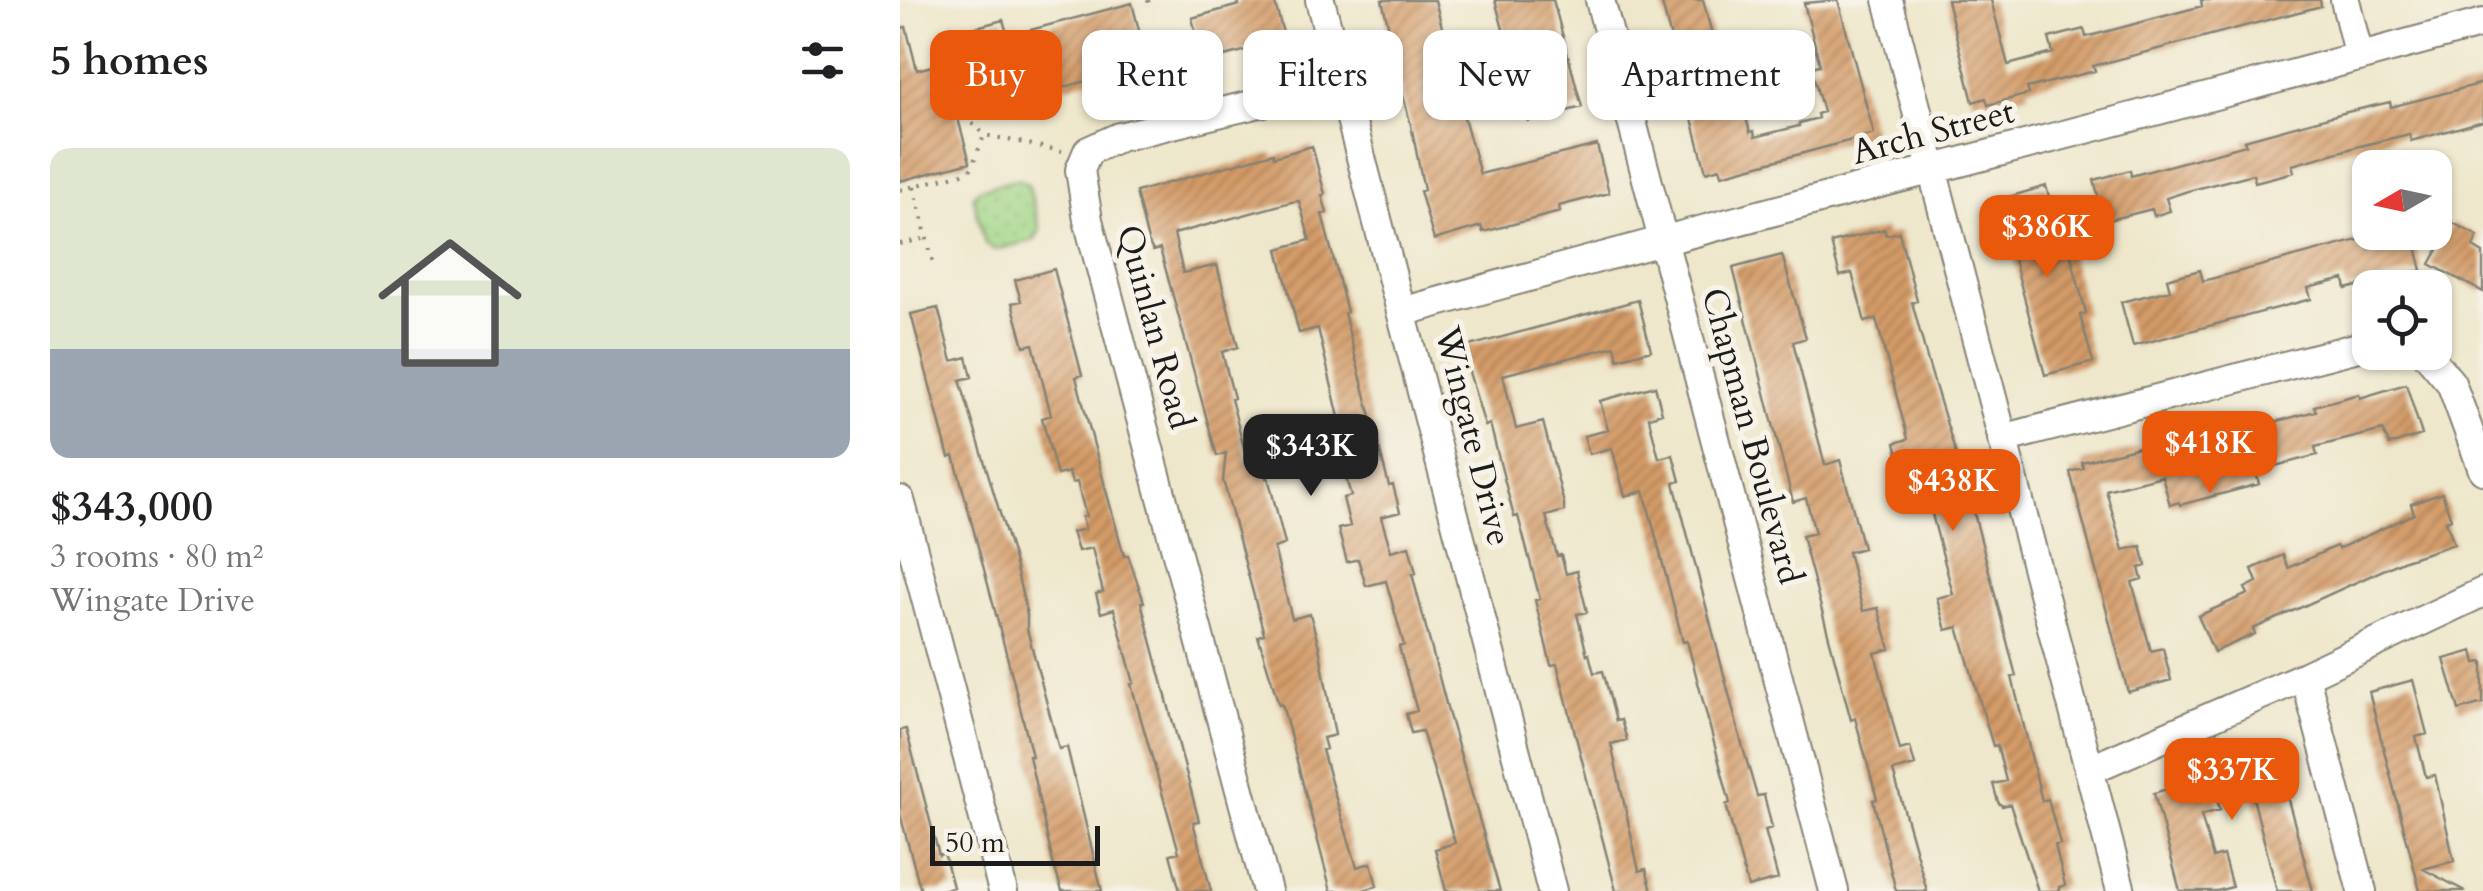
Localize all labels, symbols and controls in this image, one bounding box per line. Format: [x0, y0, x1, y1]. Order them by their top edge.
chip: Buy [930, 30, 1062, 120]
chip: Rent [1082, 30, 1223, 120]
chip: Filters [1243, 30, 1403, 120]
chip: New [1423, 30, 1567, 120]
chip: Apartment [1587, 30, 1815, 120]
text: 5 homes [50, 32, 208, 89]
icon: filters [795, 33, 850, 88]
street label: Arch Street [1846, 87, 2020, 177]
north arrow [2352, 150, 2452, 250]
map controls [2352, 150, 2452, 370]
pin: $386K [1977, 195, 2117, 280]
text: $386K [2001, 205, 2093, 249]
icon: home [360, 213, 540, 393]
street label: Quinlan Road [1105, 220, 1205, 435]
button: locate [2352, 270, 2452, 370]
street label: Chapman Boulevard [1689, 283, 1815, 590]
street label: Wingate Drive [1422, 320, 1523, 551]
pin: $418K [2140, 411, 2280, 496]
pin: $343K [1241, 414, 1381, 499]
text: $418K [2164, 421, 2256, 465]
text: $343K [1265, 424, 1357, 468]
pin: $438K [1883, 449, 2023, 534]
text: $438K [1907, 459, 1999, 503]
text: $343,000 [50, 478, 213, 535]
text: 3 rooms · 80 m² [50, 535, 263, 579]
text: Wingate Drive [50, 579, 255, 623]
pin: $337K [2162, 738, 2302, 823]
text: $337K [2186, 748, 2278, 792]
scale bar [930, 821, 1100, 866]
text: 50 m [945, 824, 1005, 862]

